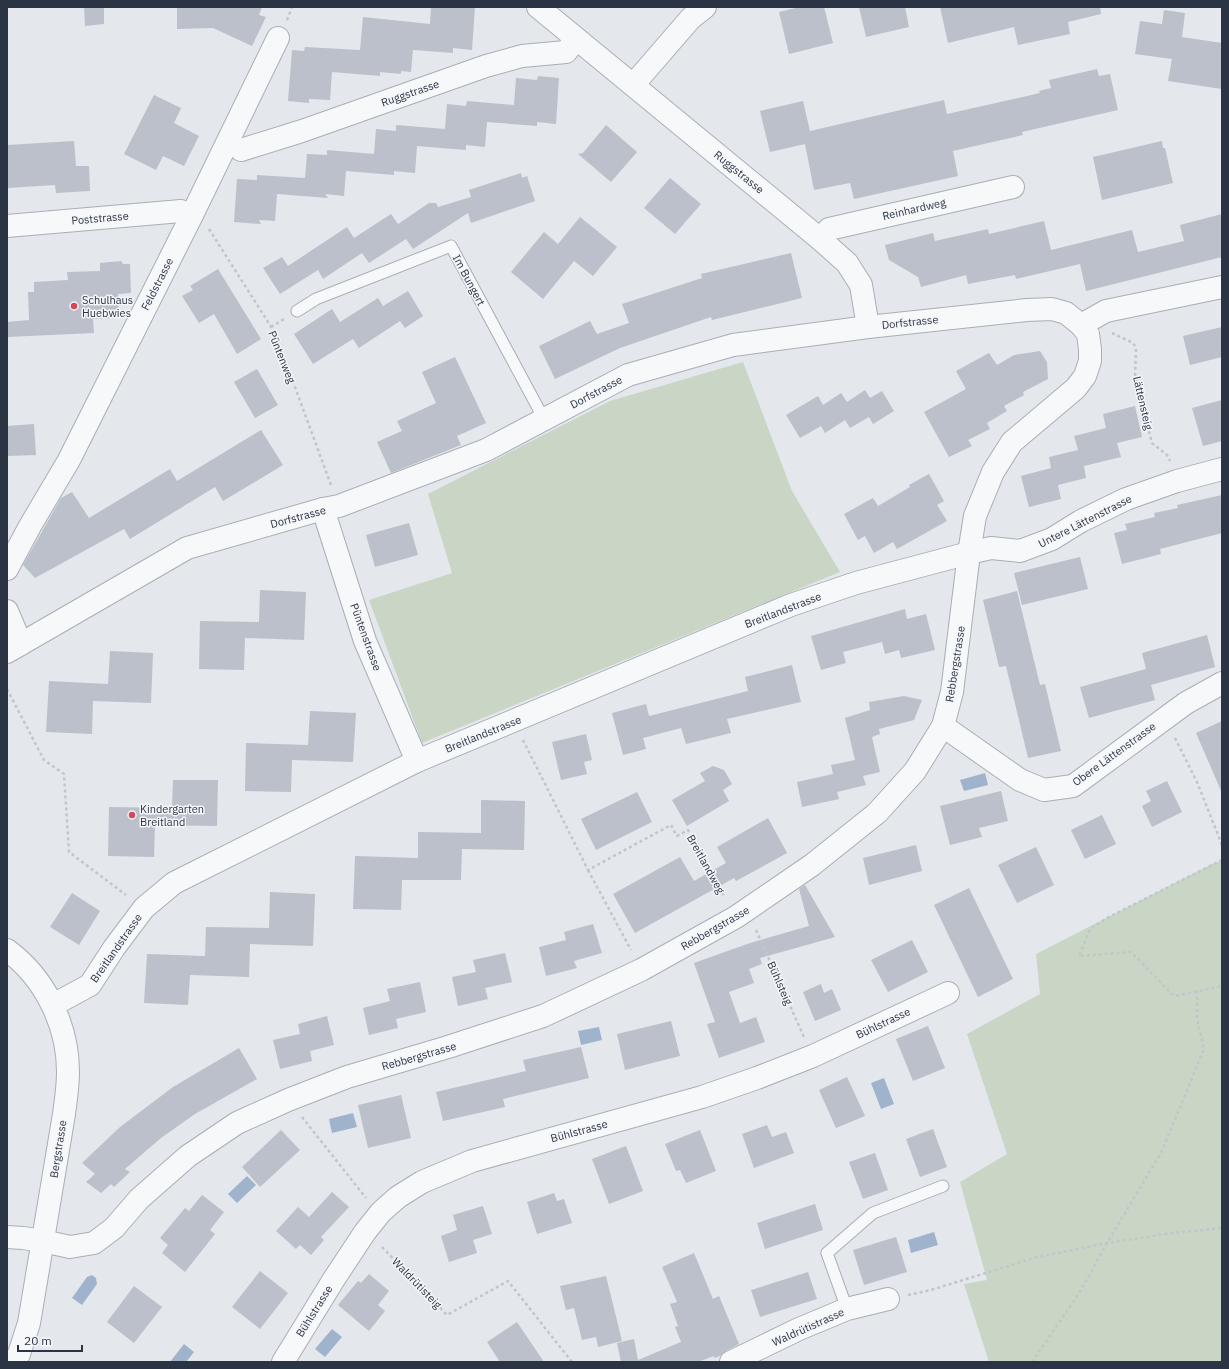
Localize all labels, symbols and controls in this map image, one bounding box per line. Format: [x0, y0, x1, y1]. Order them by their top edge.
street label: Ruggstrasse [379, 77, 441, 109]
street label: Ruggstrasse [711, 147, 767, 197]
street label: Reinhardweg [881, 195, 947, 223]
street label: Poststrasse [71, 209, 129, 227]
street label: Im Bungert [450, 252, 488, 308]
street label: Feldstrasse [138, 255, 176, 313]
place label: Schulhaus Huebwies [82, 293, 133, 320]
marker: Schulhaus Huebwies [69, 301, 79, 311]
street label: Dorfstrasse [881, 312, 939, 332]
street label: Püntenweg [265, 329, 299, 386]
street label: Dorfstrasse [568, 372, 624, 412]
street label: Lättensteig [1130, 375, 1156, 432]
street label: Untere Lättenstrasse [1036, 491, 1134, 551]
street label: Dorfstrasse [269, 503, 327, 531]
street label: Breitlandstrasse [743, 589, 823, 631]
street label: Püntenstrasse [347, 601, 385, 673]
street label: Rebbergstrasse [942, 625, 968, 703]
street label: Breitlandstrasse [443, 712, 523, 756]
street label: Obere Lättenstrasse [1070, 719, 1158, 789]
place label: Kindergarten Breitland [140, 802, 204, 829]
marker: Kindergarten Breitland [127, 810, 137, 820]
street label: Breitlandweg [684, 832, 728, 896]
street label: Rebbergstrasse [678, 903, 752, 953]
street label: Breitlandstrasse [87, 911, 145, 985]
street label: Bühlsteig [764, 959, 796, 1007]
street label: Bühlstrasse [854, 1004, 912, 1042]
street label: Rebbergstrasse [380, 1039, 458, 1073]
street label: Bühlstrasse [549, 1117, 609, 1145]
street label: Bergstrasse [47, 1119, 69, 1179]
street label: Waldrütisteig [389, 1255, 445, 1312]
street label: Bühlstrasse [293, 1283, 335, 1339]
street label: Waldrütistrasse [770, 1305, 846, 1349]
scale bar [18, 1327, 82, 1353]
text: 20 m [24, 1333, 52, 1348]

